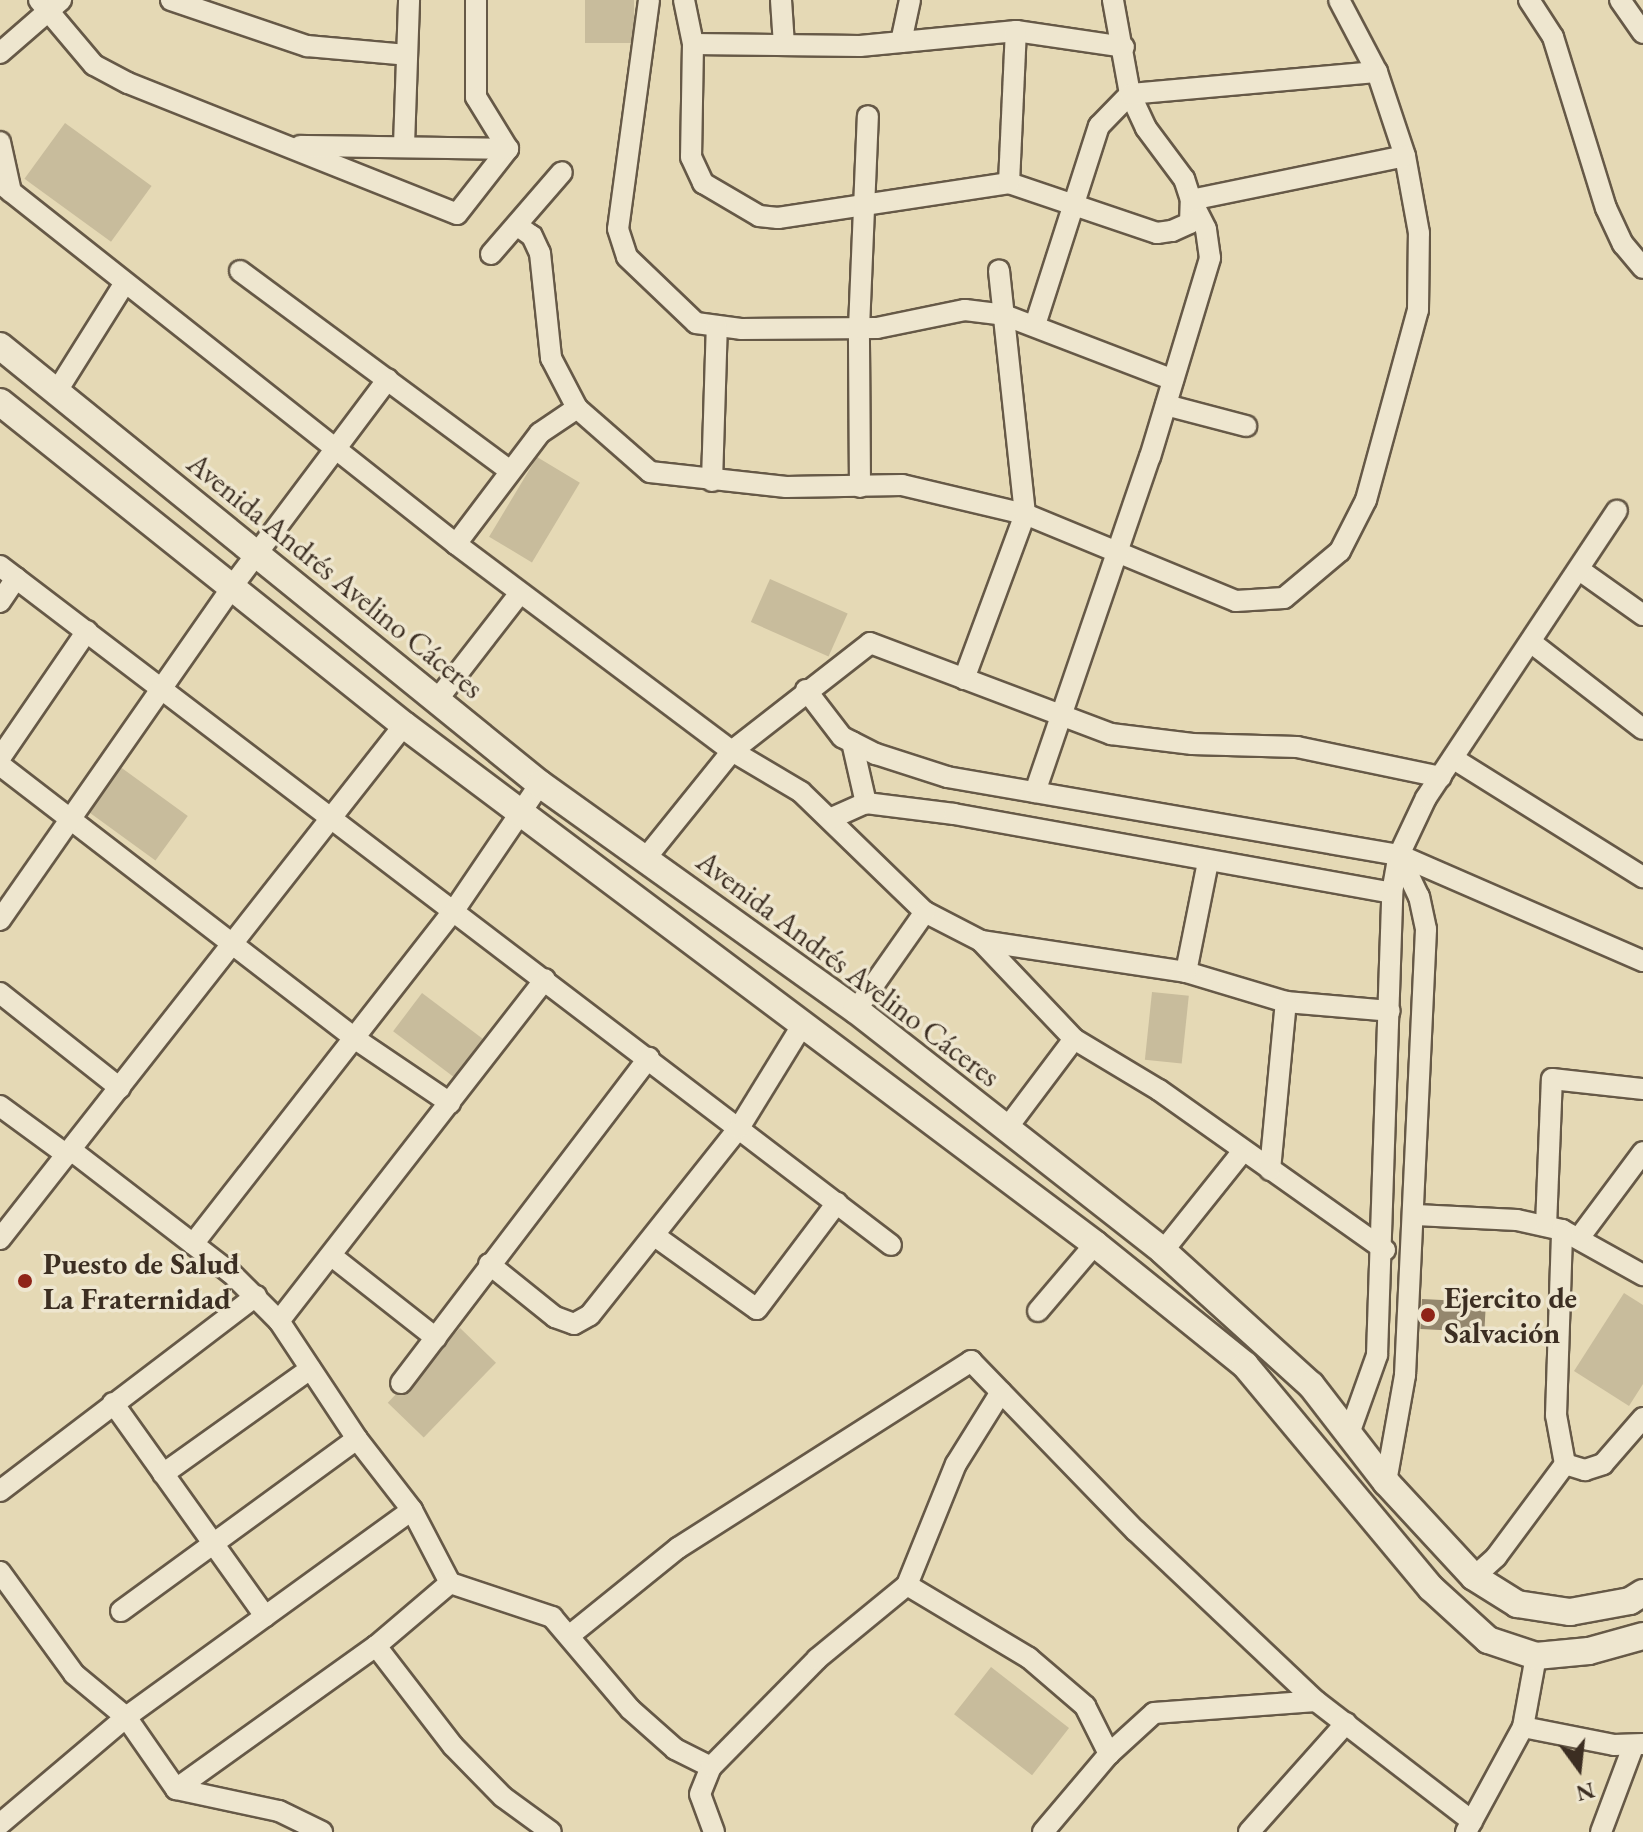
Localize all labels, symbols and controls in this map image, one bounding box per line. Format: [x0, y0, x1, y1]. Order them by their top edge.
street label: Avenida Andrés Avelino Cáceres [180, 446, 490, 706]
street label: Avenida Andrés Avelino Cáceres [689, 843, 1007, 1095]
place label: Puesto de Salud La Fraternidad [43, 1246, 240, 1316]
marker: Puesto de Salud La Fraternidad [14, 1270, 36, 1292]
place label: Ejercito de Salvación [1444, 1280, 1577, 1350]
marker: Ejercito de Salvación [1419, 1306, 1437, 1324]
north arrow [1539, 1728, 1619, 1808]
text: N [1573, 1775, 1598, 1808]

